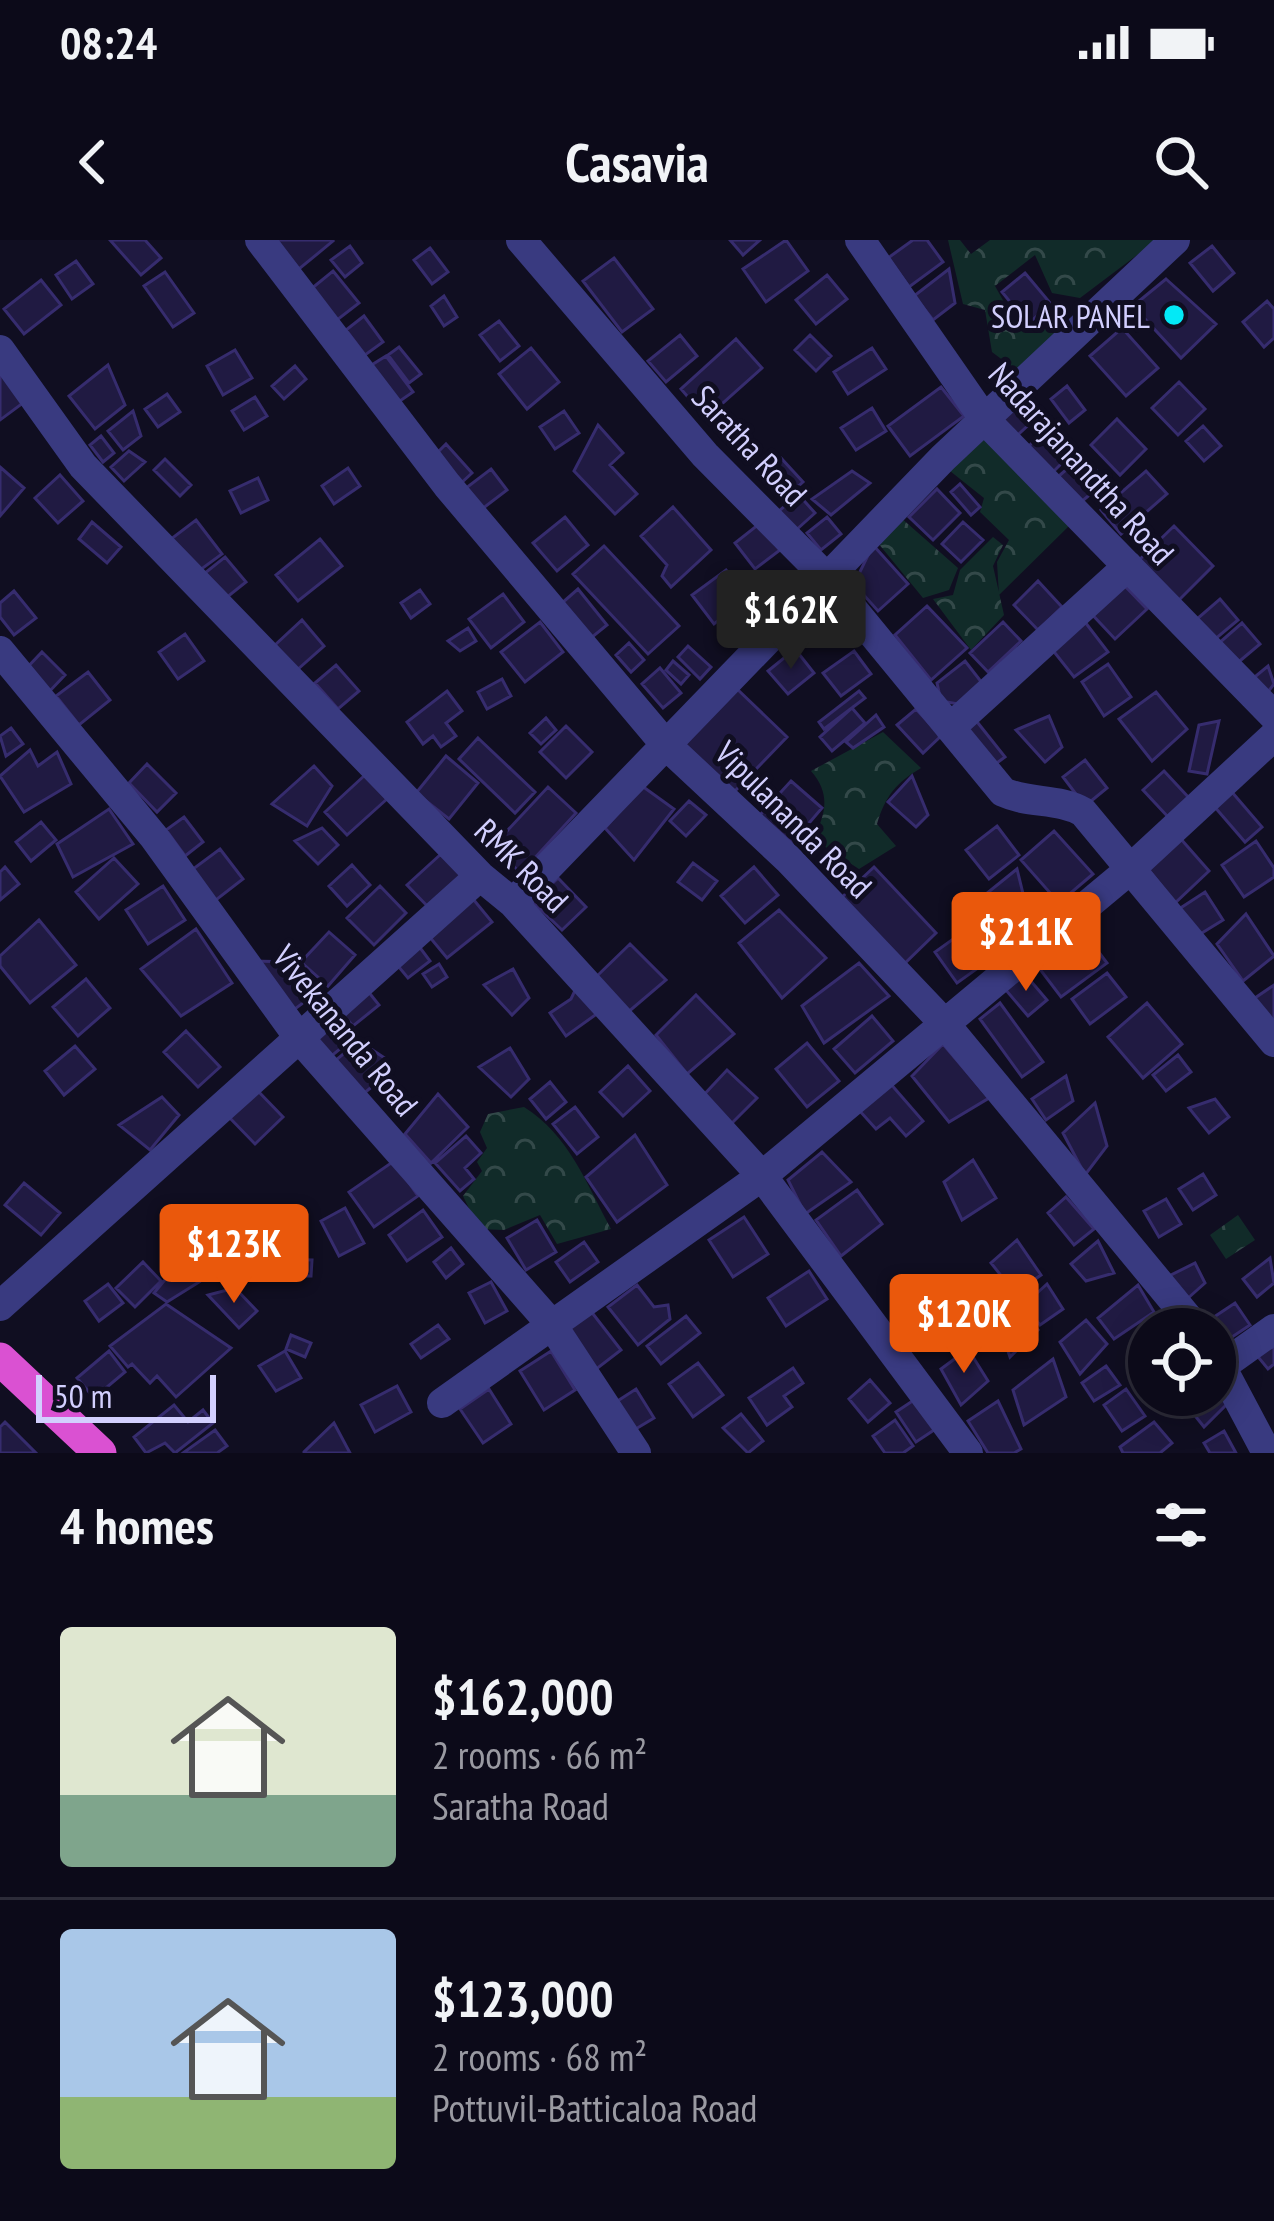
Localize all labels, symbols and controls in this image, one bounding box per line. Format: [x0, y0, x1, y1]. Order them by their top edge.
text: 08:24 [60, 13, 157, 71]
text: Casavia [565, 127, 709, 197]
icon: back [60, 129, 126, 195]
icon: search [1148, 129, 1214, 195]
place label: SOLAR PANEL [991, 294, 1150, 337]
marker: SOLAR PANEL [1161, 302, 1187, 328]
street label: Nadarajanandtha Road [980, 353, 1184, 573]
street label: Saratha Road [683, 376, 817, 514]
pin: $162K [707, 570, 875, 672]
text: $162K [744, 583, 838, 634]
street label: Vipulananda Road [706, 731, 882, 907]
street label: RMK Road [466, 809, 578, 921]
pin: $211K [942, 892, 1110, 994]
text: $211K [979, 905, 1073, 956]
street label: Vivekananda Road [263, 935, 428, 1124]
pin: $123K [150, 1204, 318, 1306]
text: $123K [187, 1217, 281, 1268]
pin: $120K [880, 1274, 1048, 1376]
text: $120K [917, 1287, 1011, 1338]
map controls [1128, 1308, 1236, 1416]
button: locate [1128, 1308, 1236, 1416]
scale bar [36, 1369, 216, 1422]
text: 50 m [54, 1374, 112, 1417]
text: 4 homes [60, 1492, 214, 1558]
icon: filters [1148, 1492, 1214, 1558]
text: $162,000 [432, 1663, 614, 1729]
icon: home [156, 1675, 300, 1819]
text: 2 rooms · 66 m² [432, 1729, 647, 1780]
text: Saratha Road [432, 1780, 609, 1831]
text: $123,000 [432, 1965, 614, 2031]
icon: home [156, 1977, 300, 2121]
text: 2 rooms · 68 m² [432, 2031, 647, 2082]
text: Pottuvil-Batticaloa Road [432, 2082, 757, 2133]

